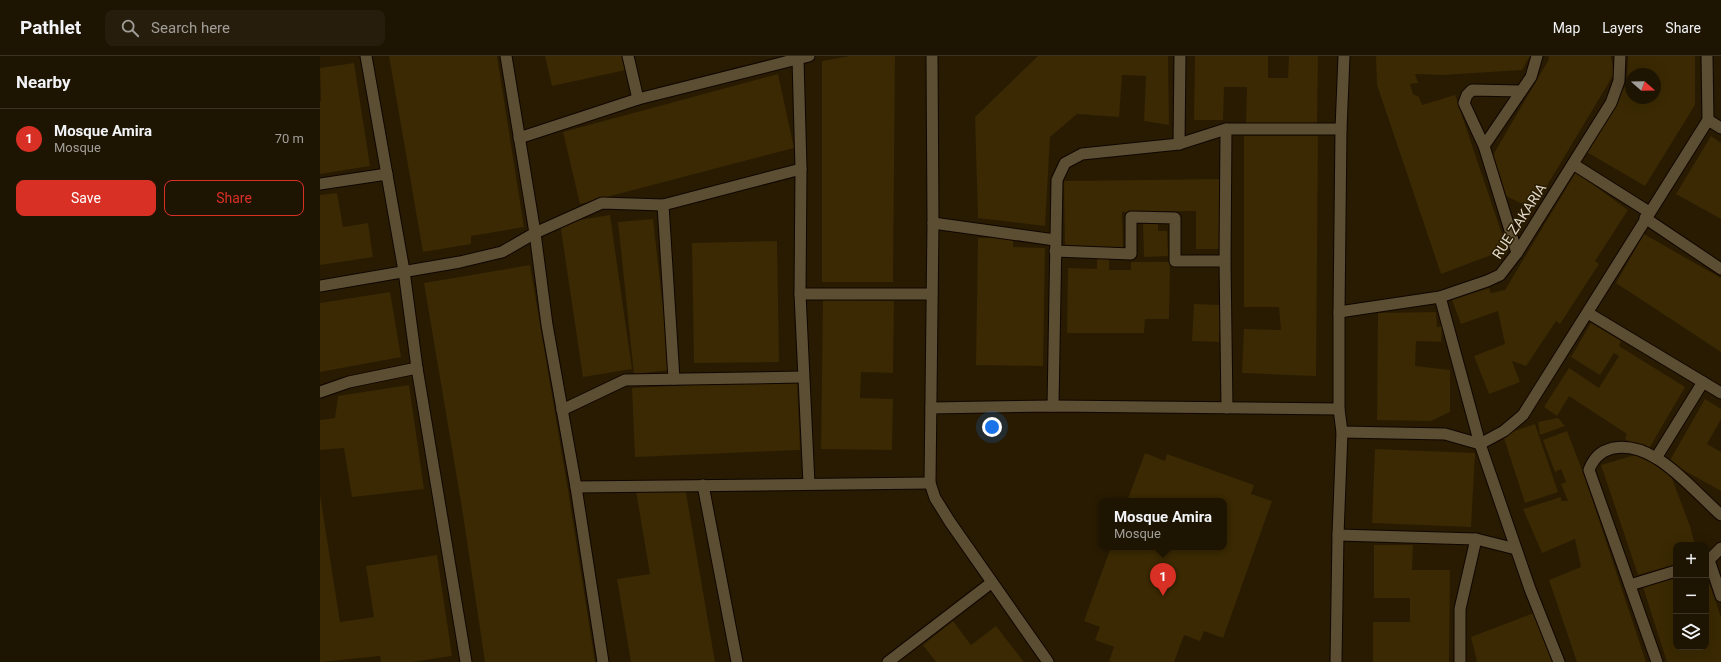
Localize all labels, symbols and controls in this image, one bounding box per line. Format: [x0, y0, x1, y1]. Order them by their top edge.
search box [105, 10, 385, 46]
text: Pathlet [20, 16, 81, 39]
icon: search [119, 17, 141, 39]
text: Search here [151, 19, 230, 37]
text: Map [1553, 20, 1580, 36]
text: Layers [1602, 20, 1643, 36]
text: Share [1665, 20, 1701, 36]
north arrow [1625, 68, 1661, 104]
text: Nearby [16, 72, 71, 92]
text: Mosque Amira [54, 122, 152, 140]
text: 1 [25, 131, 33, 146]
text: 70 m [275, 131, 304, 146]
text: Mosque [54, 140, 101, 155]
button: Save [16, 180, 156, 216]
button: Share [164, 180, 304, 216]
street label: RUE ZAKARIA [1489, 180, 1549, 262]
your location [982, 417, 1002, 437]
popup [1099, 498, 1227, 550]
text: Mosque Amira [1114, 508, 1212, 526]
text: Mosque [1114, 526, 1161, 541]
map controls [1673, 542, 1709, 650]
button: + [1673, 542, 1709, 578]
pin: 1 [1150, 563, 1176, 596]
button: − [1673, 578, 1709, 614]
button: layers [1673, 614, 1709, 650]

